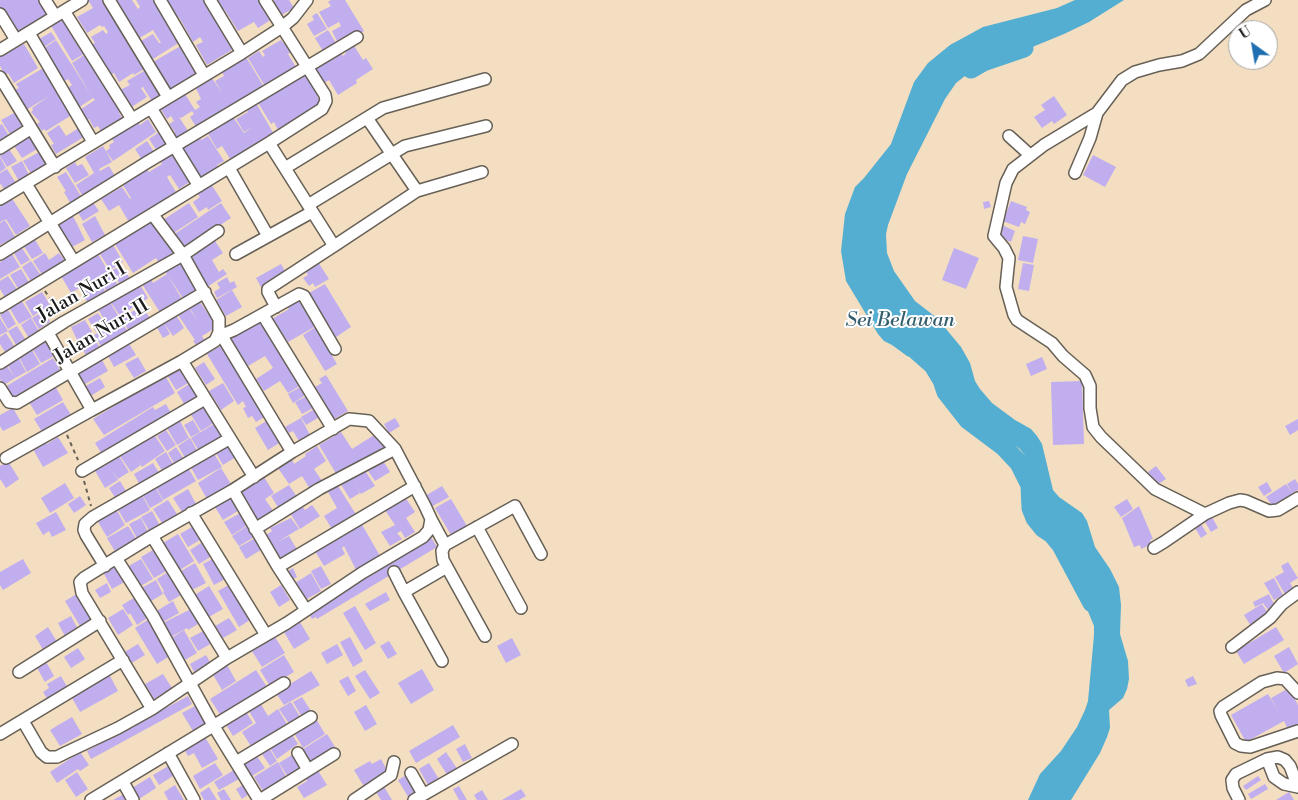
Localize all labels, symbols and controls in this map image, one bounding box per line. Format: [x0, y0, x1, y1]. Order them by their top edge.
north arrow [1228, 20, 1278, 70]
text: U [1236, 23, 1255, 44]
street label: Jalan Nuri I [33, 258, 131, 328]
street label: Jalan Nuri II [51, 295, 153, 369]
water label: Sei Belawan [845, 309, 955, 333]

